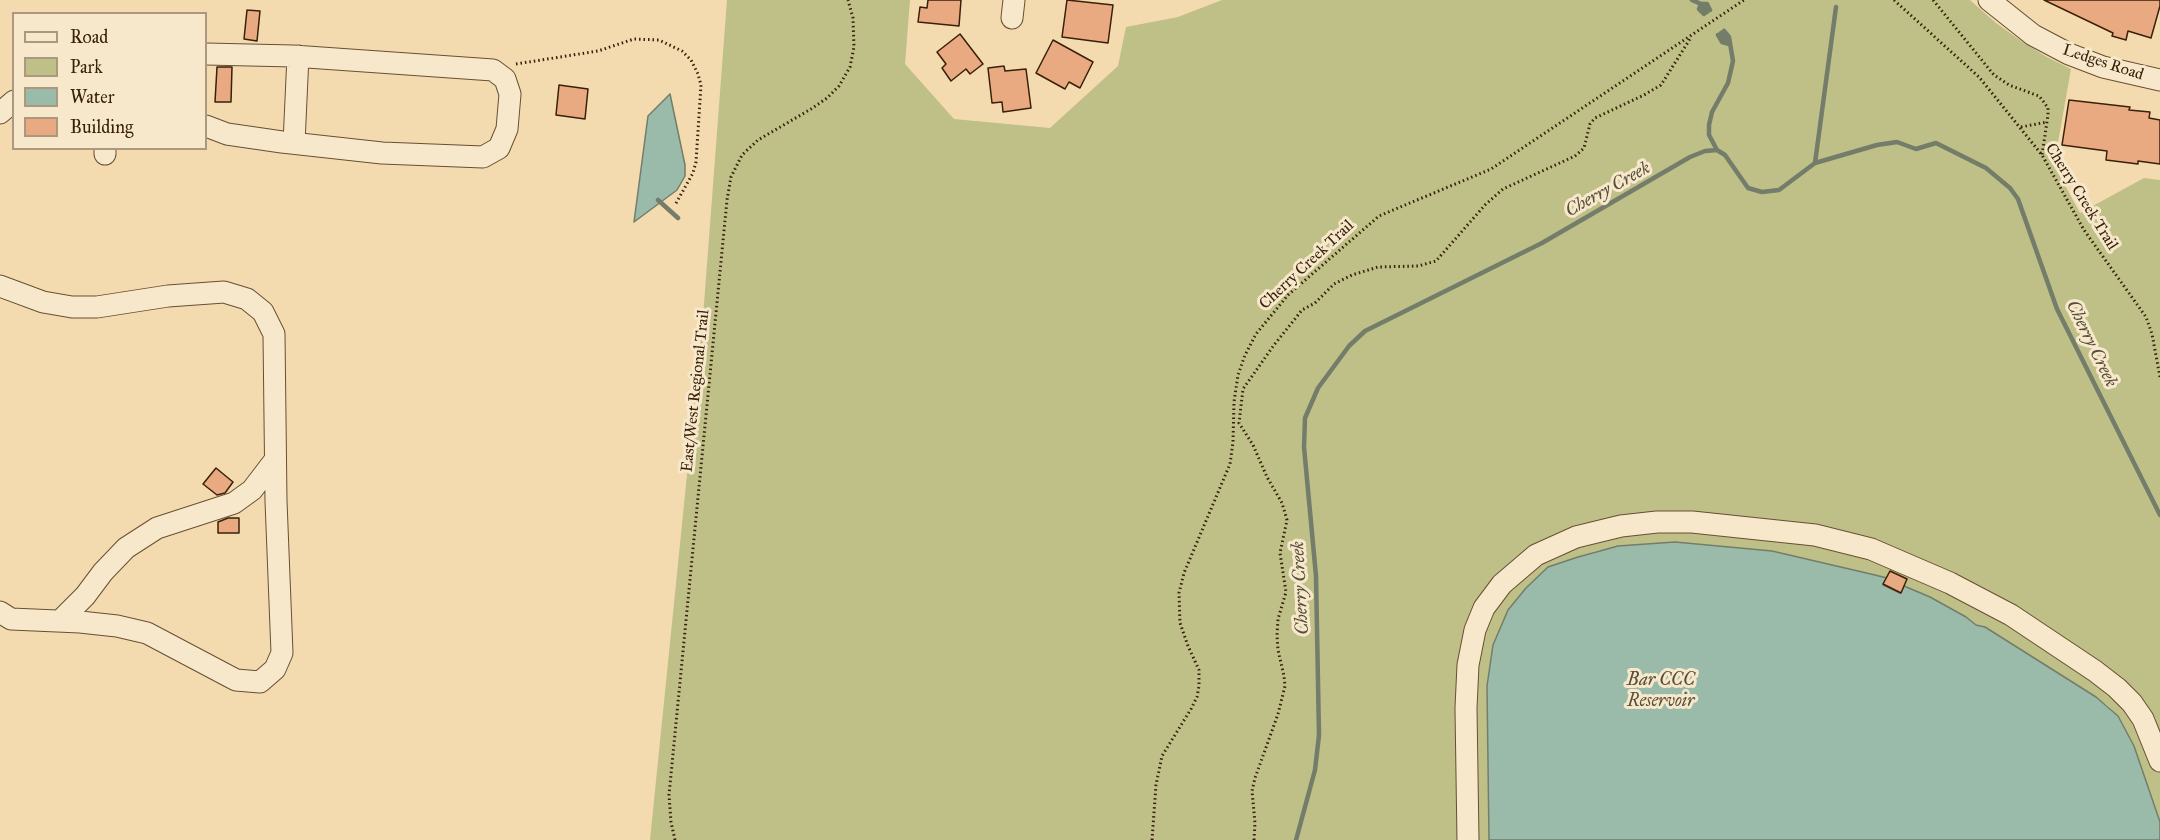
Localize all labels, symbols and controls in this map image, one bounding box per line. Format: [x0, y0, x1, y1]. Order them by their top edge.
legend [12, 12, 207, 150]
text: Road [70, 26, 108, 48]
street label: Ledges Road [2060, 41, 2146, 85]
text: Park [70, 56, 103, 78]
text: Water [70, 86, 114, 108]
text: Building [70, 116, 133, 138]
street label: Cherry Creek Trail [2040, 140, 2122, 254]
water label: Cherry Creek [1562, 158, 1654, 222]
street label: Cherry Creek Trail [1256, 216, 1358, 314]
water label: Cherry Creek [2061, 297, 2121, 391]
street label: East/West Regional Trail [678, 309, 714, 473]
water label: Cherry Creek [1288, 541, 1314, 635]
water label: Bar CCC Reservoir [1627, 670, 1695, 712]

